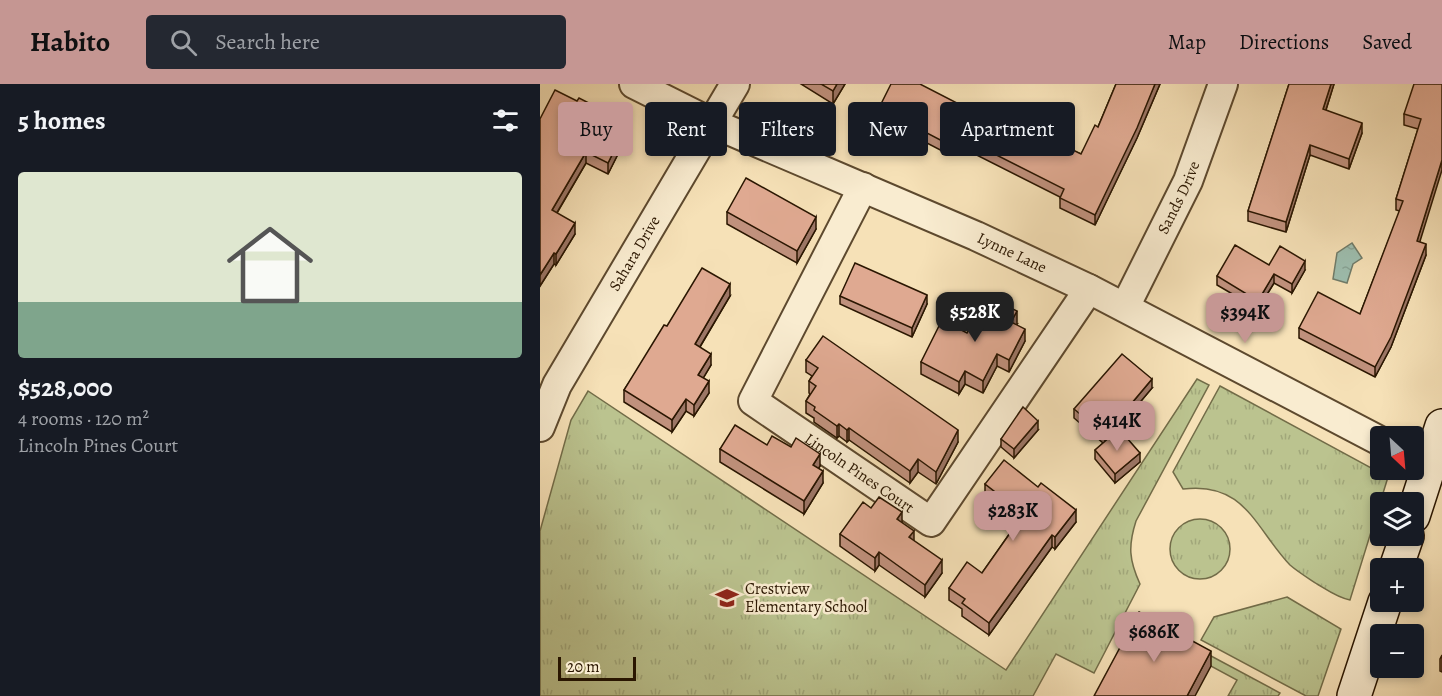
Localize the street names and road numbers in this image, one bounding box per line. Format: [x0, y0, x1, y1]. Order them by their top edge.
street label: Sands Drive [1152, 158, 1205, 238]
street label: Sahara Drive [604, 212, 666, 295]
street label: Lynne Lane [973, 227, 1050, 279]
street label: Lincoln Pines Court [800, 428, 918, 518]

